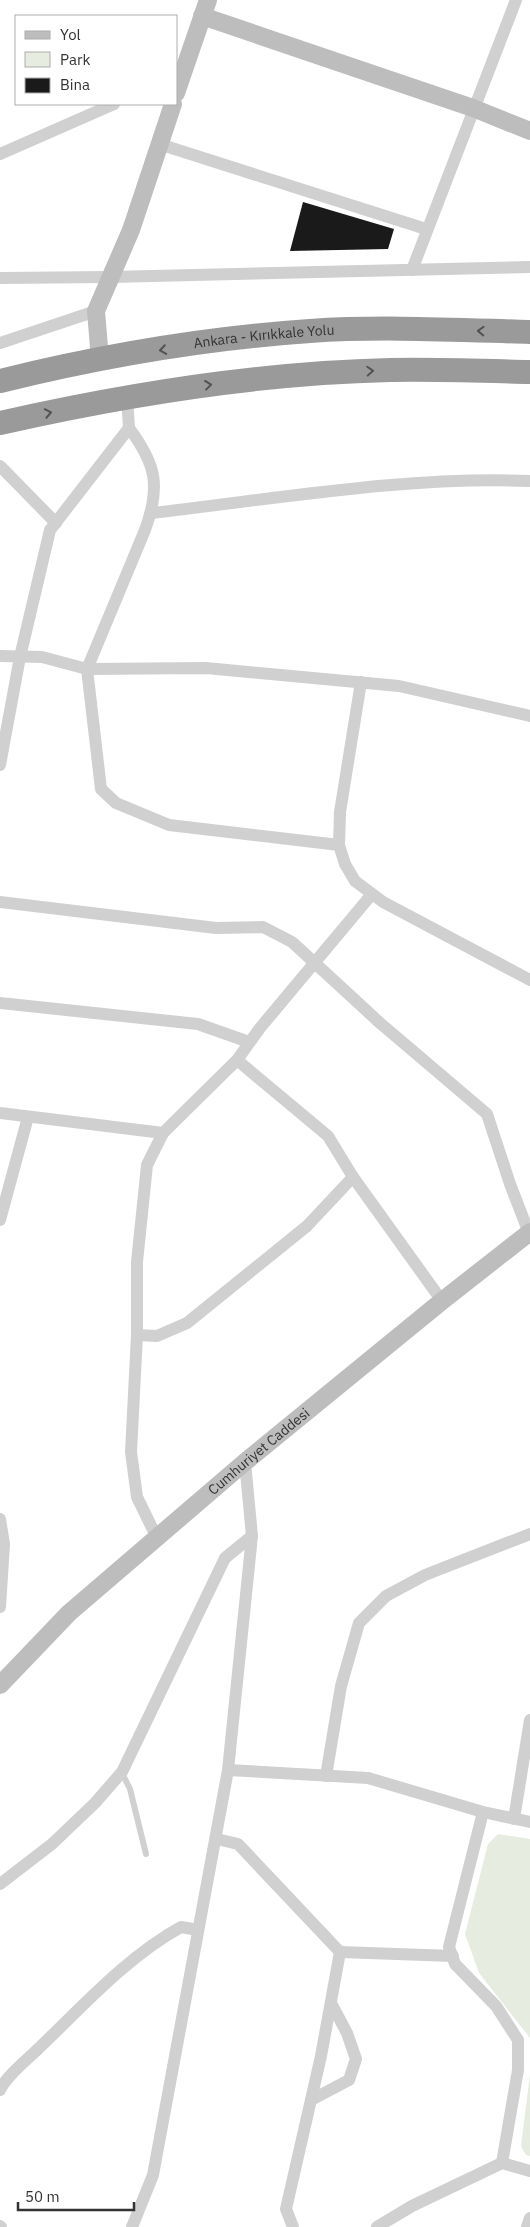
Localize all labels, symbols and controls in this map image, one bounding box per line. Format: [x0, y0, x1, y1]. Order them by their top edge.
legend [15, 15, 178, 105]
text: Yol [60, 25, 81, 44]
text: Park [60, 50, 90, 69]
text: Bina [60, 75, 90, 94]
street label: Ankara - Kırıkkale Yolu [192, 321, 335, 352]
one-way arrow [477, 325, 485, 336]
one-way arrow [158, 344, 167, 354]
one-way arrow [366, 366, 374, 377]
one-way arrow [203, 381, 212, 391]
one-way arrow [43, 408, 52, 419]
street label: Cumhuriyet Caddesi [204, 1404, 313, 1499]
scale bar [18, 2180, 134, 2212]
text: 50 m [25, 2187, 60, 2206]

